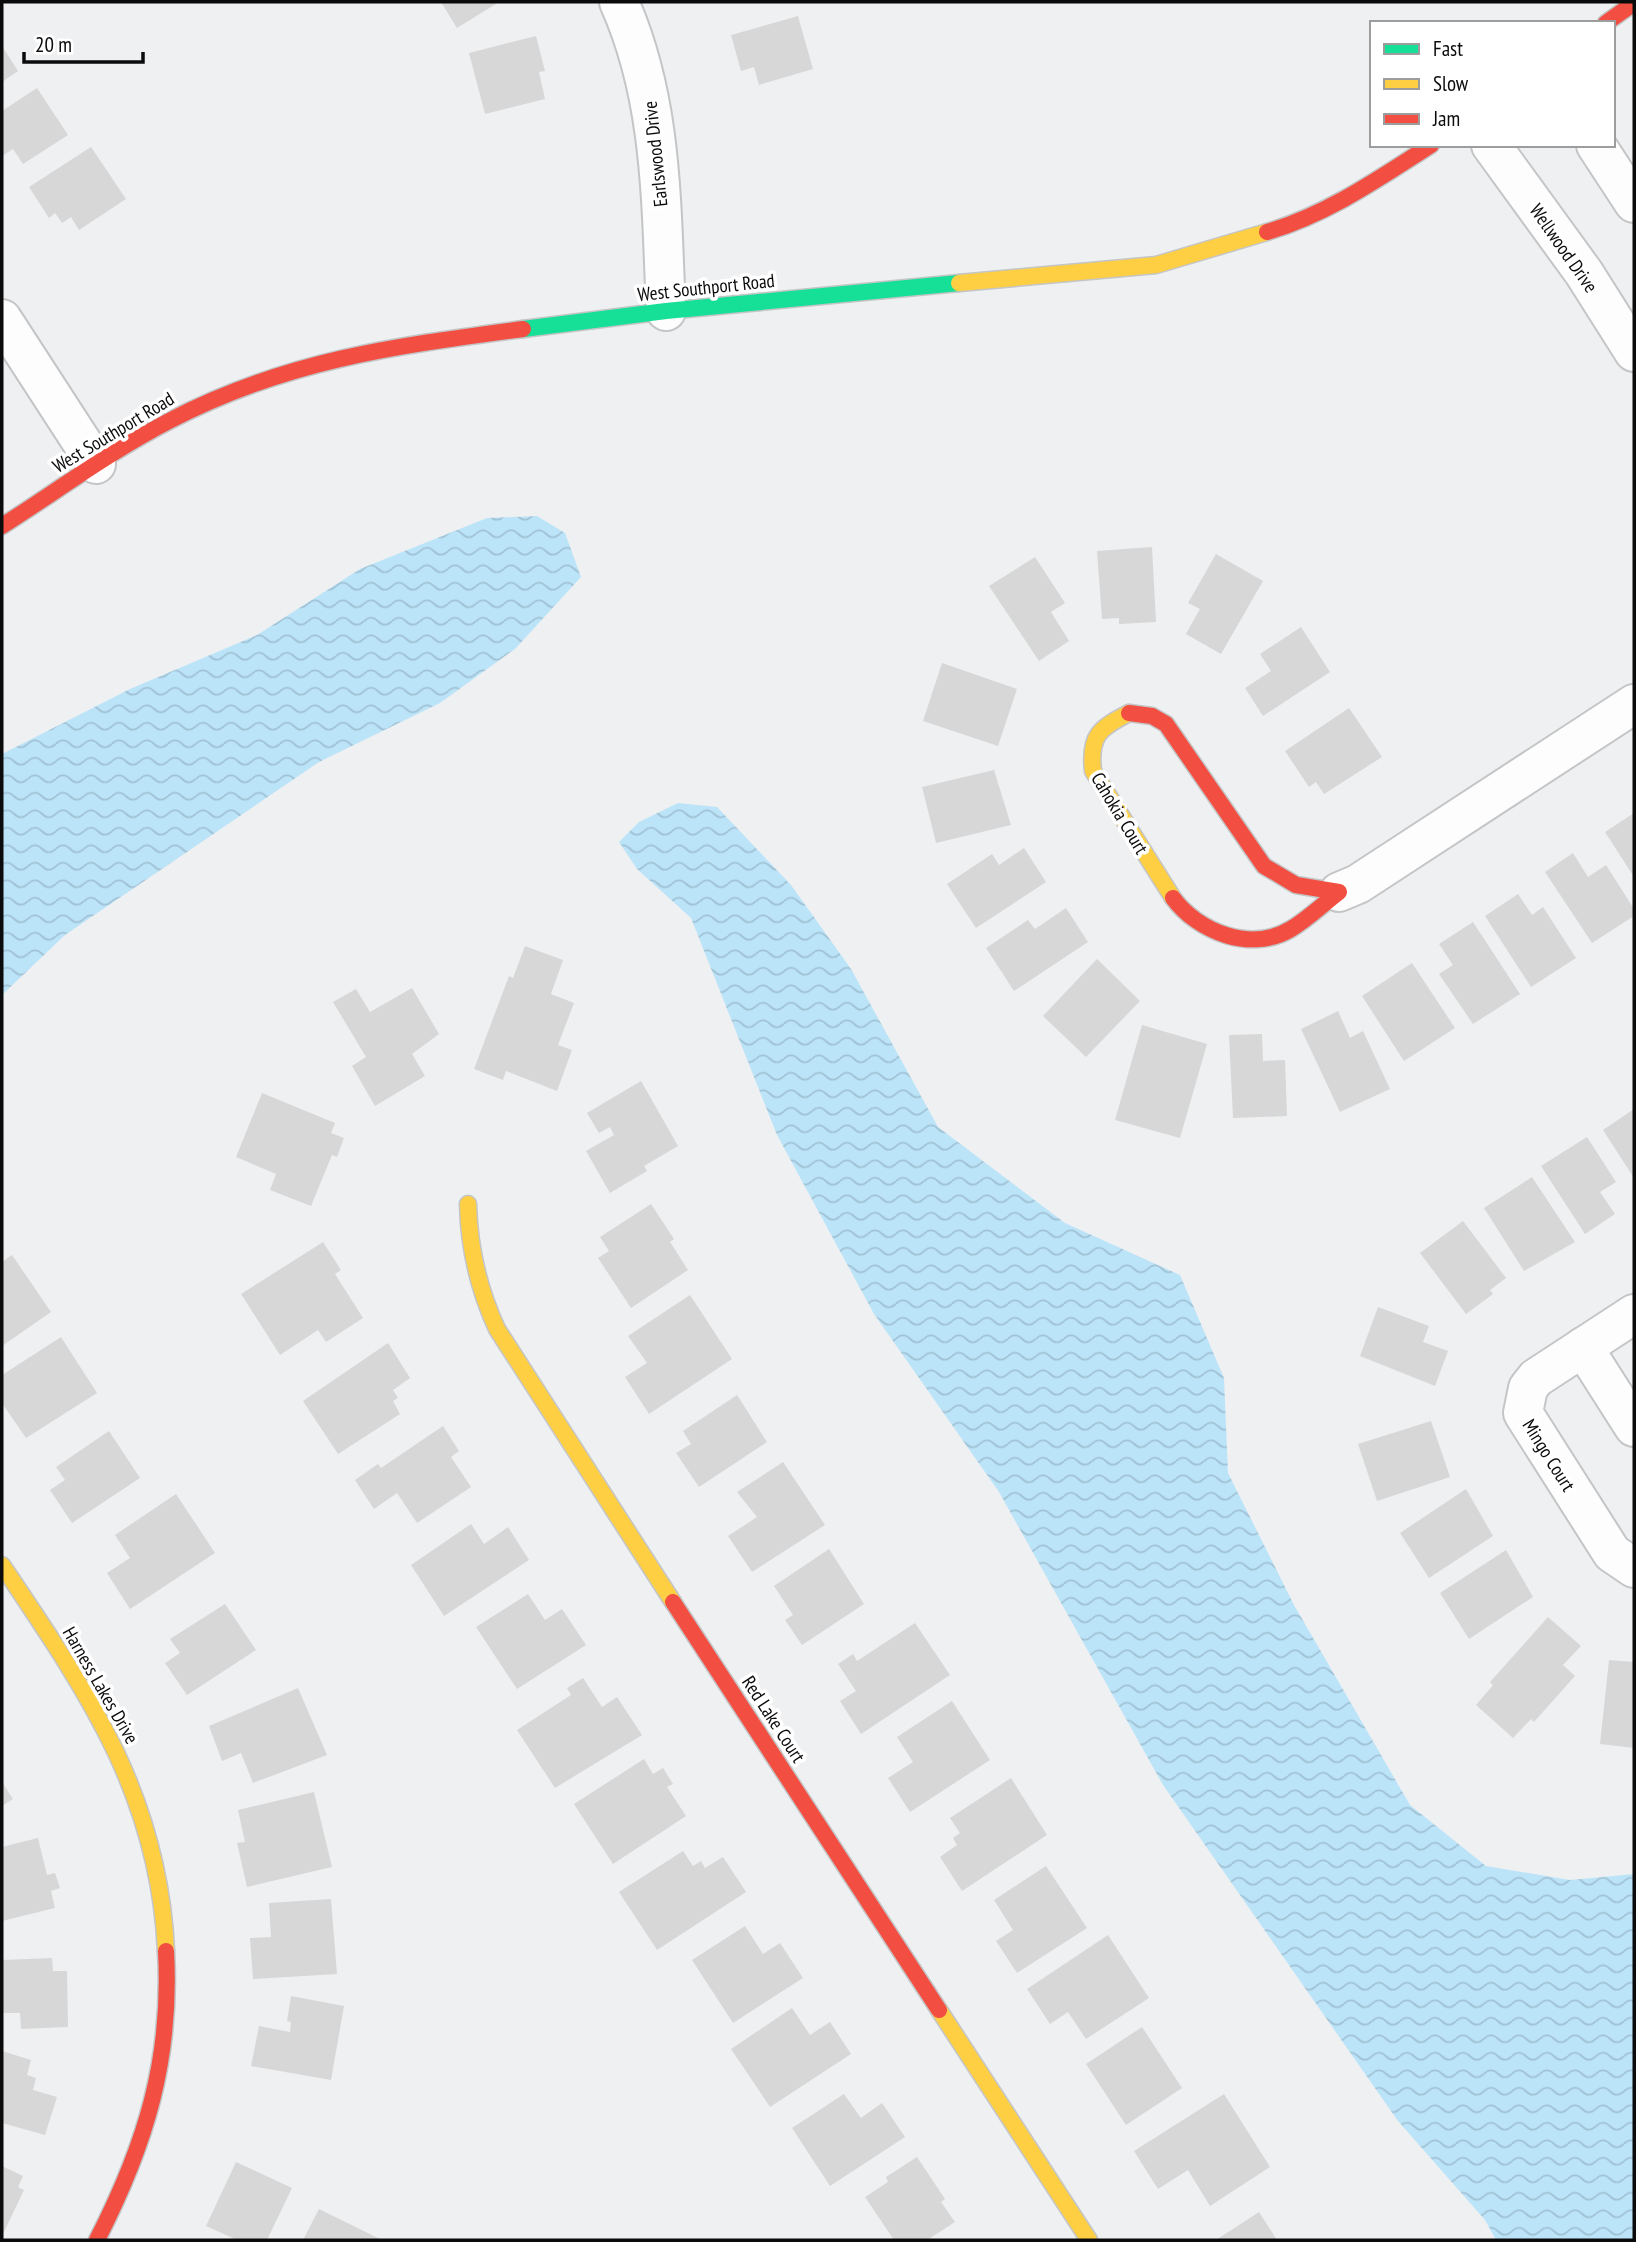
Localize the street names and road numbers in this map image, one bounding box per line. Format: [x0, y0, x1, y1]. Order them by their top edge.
street label: Earlswood Drive [638, 100, 672, 208]
street label: Wellwood Drive [1525, 199, 1603, 297]
street label: West Southport Road [636, 268, 776, 306]
street label: West Southport Road [48, 386, 178, 478]
street label: Cahokia Court [1086, 768, 1154, 859]
street label: Mingo Court [1517, 1414, 1581, 1496]
street label: Harness Lakes Drive [58, 1622, 144, 1748]
street label: Red Lake Court [737, 1671, 811, 1767]

